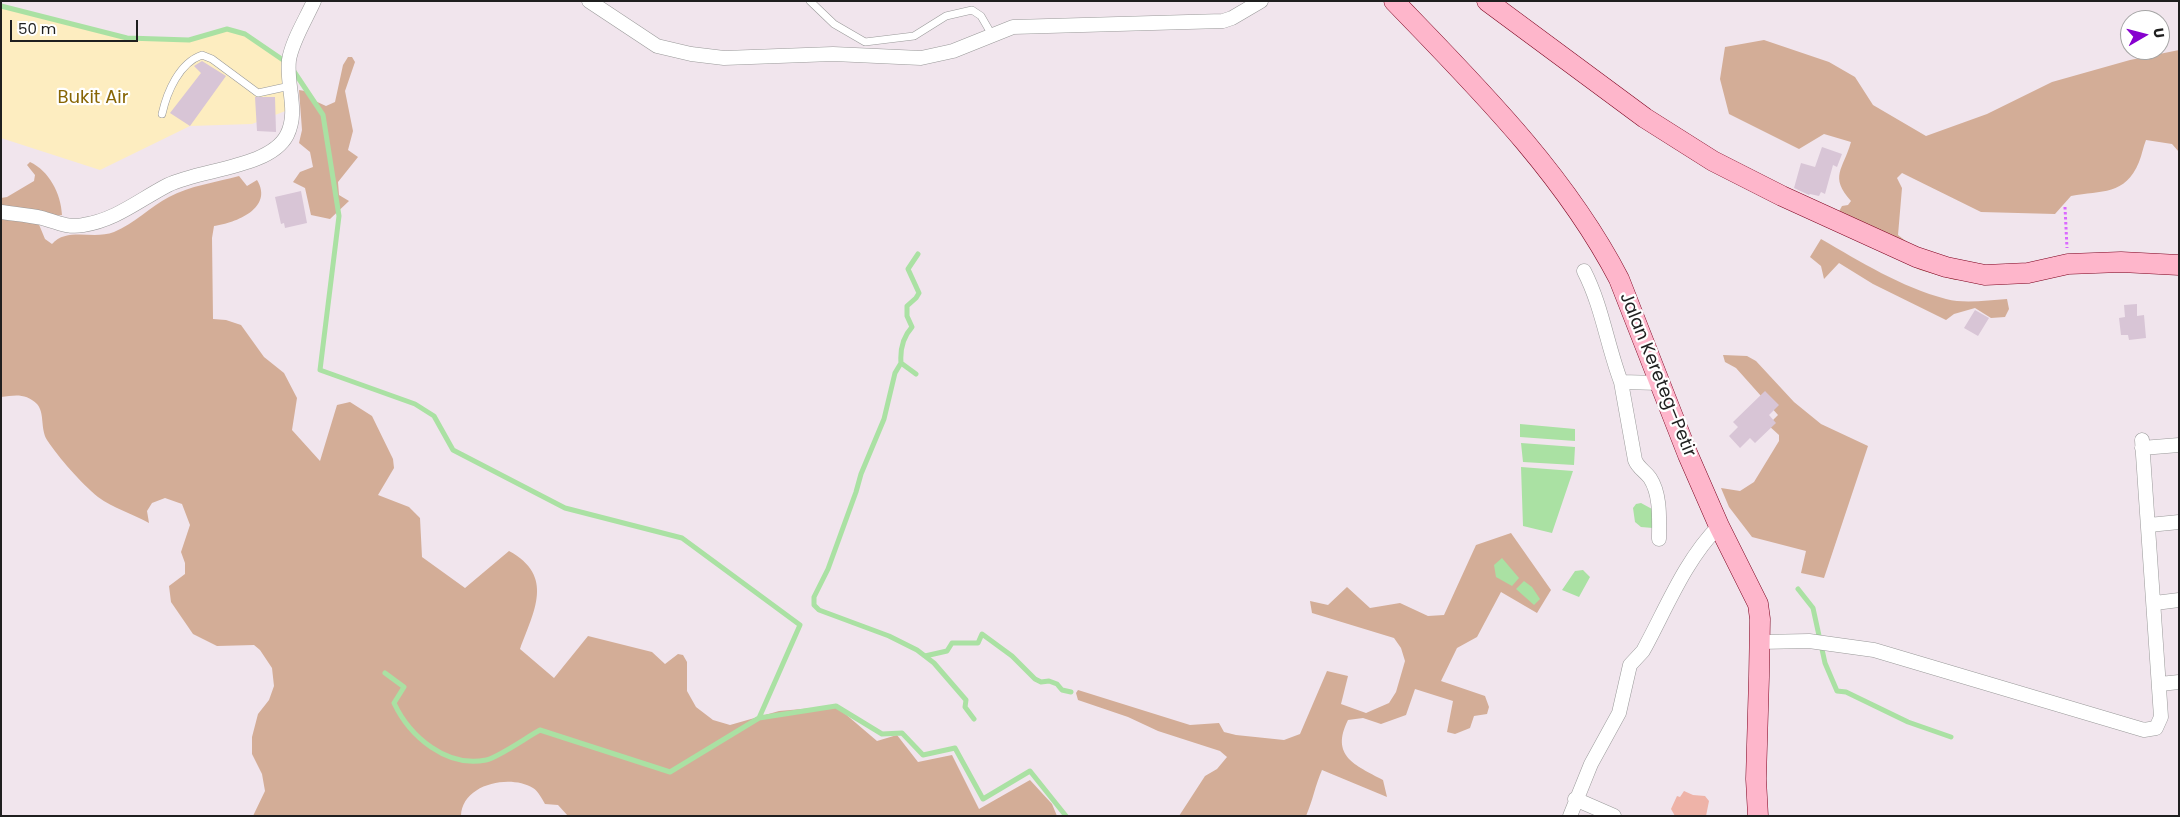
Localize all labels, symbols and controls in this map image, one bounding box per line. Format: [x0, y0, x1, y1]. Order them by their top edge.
scale bar [12, 10, 140, 42]
north arrow [2120, 10, 2170, 60]
text: 50 m [18, 18, 56, 39]
text: U [2148, 27, 2169, 39]
park label: Bukit Air [58, 87, 128, 109]
street label: Jalan Kereteg–Petir [1614, 289, 1700, 461]

